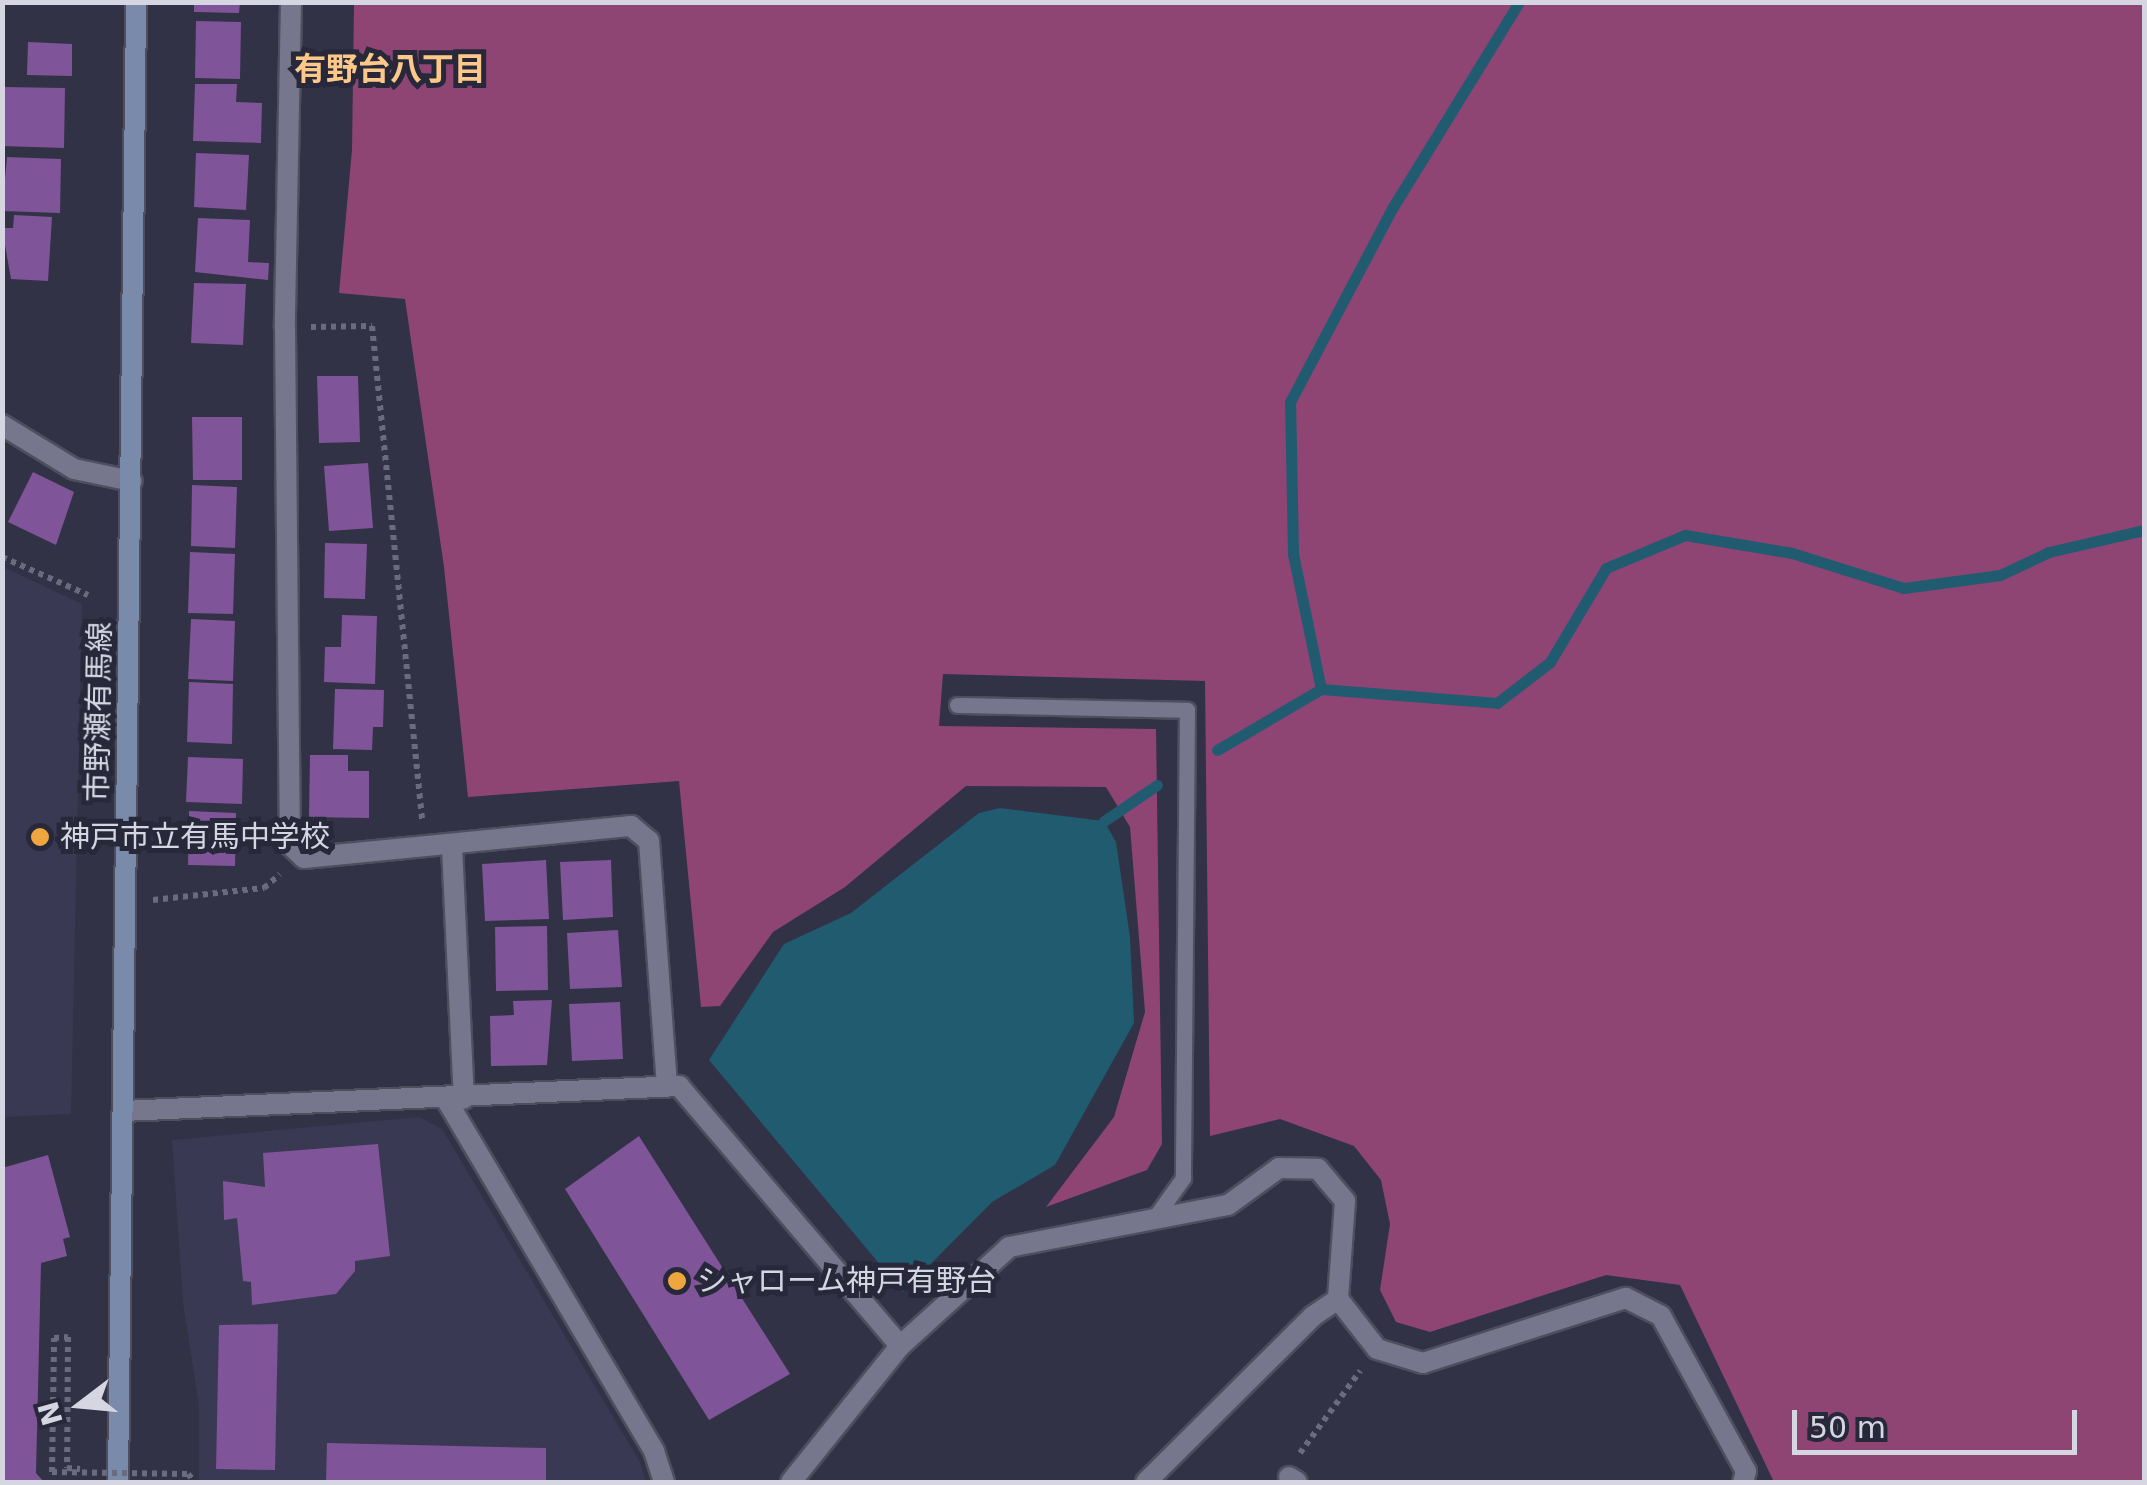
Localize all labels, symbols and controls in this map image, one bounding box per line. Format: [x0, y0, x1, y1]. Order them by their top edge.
district label: 有野台八丁目 [294, 50, 486, 88]
street label: 市野瀬有馬線 [79, 622, 119, 802]
place label: 神戸市立有馬中学校 [60, 819, 330, 855]
marker: 神戸市立有馬中学校 [29, 826, 51, 848]
place label: シャローム神戸有野台 [697, 1263, 997, 1299]
marker: シャローム神戸有野台 [666, 1270, 688, 1292]
north arrow [30, 1355, 130, 1455]
scale bar [1797, 1390, 2082, 1452]
text: N [32, 1398, 70, 1429]
text: 50 m [1809, 1410, 1886, 1445]

